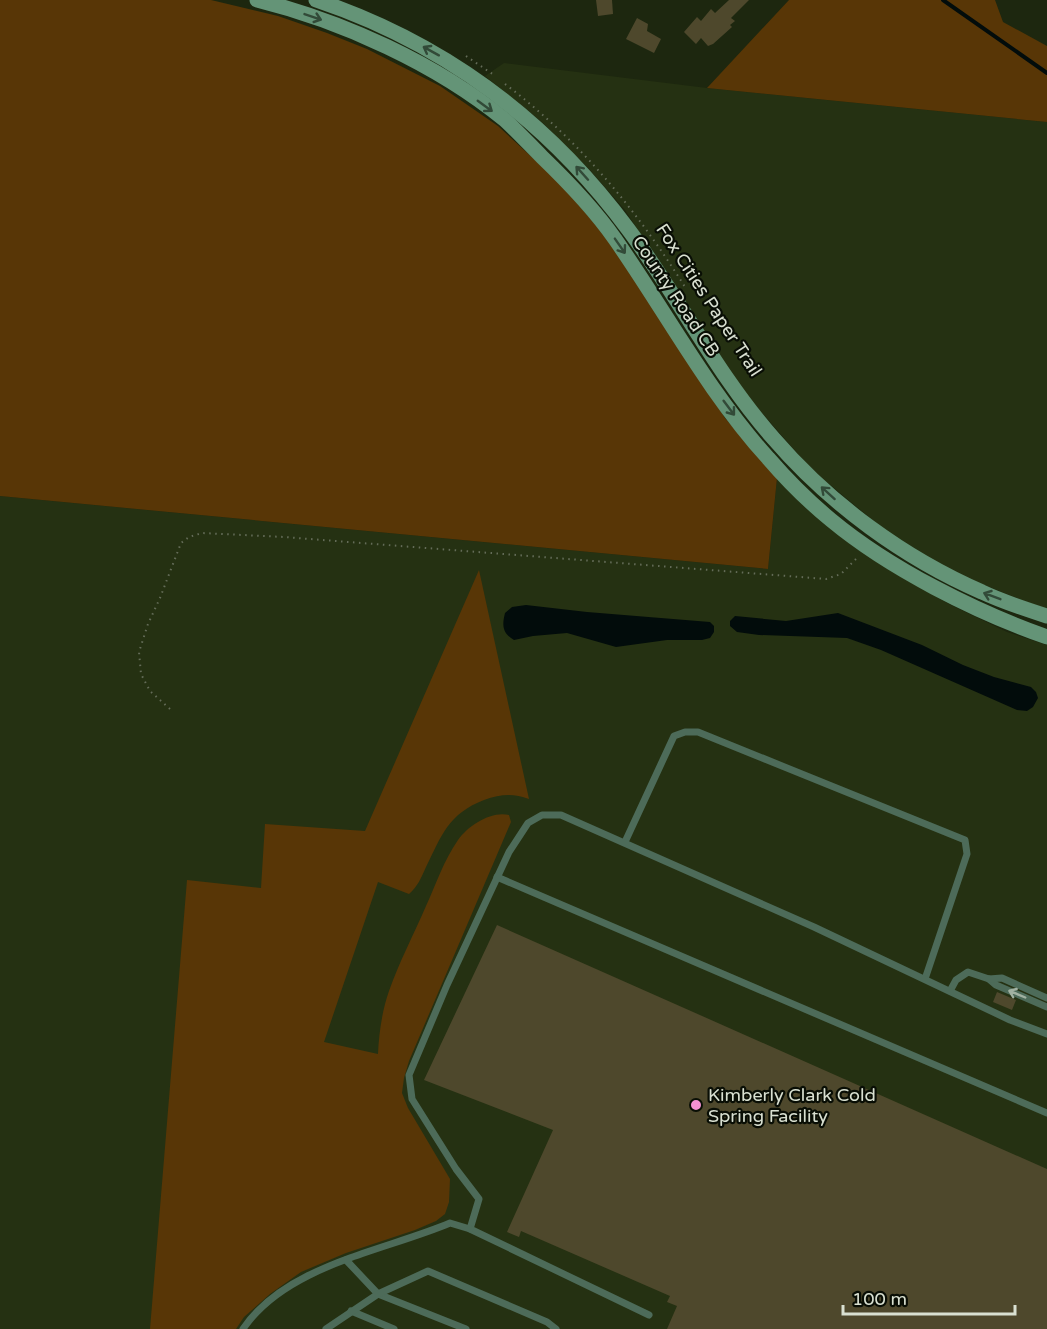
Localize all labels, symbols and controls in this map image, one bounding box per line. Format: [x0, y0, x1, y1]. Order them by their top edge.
one-way arrow [303, 12, 322, 23]
one-way arrow [422, 45, 440, 56]
one-way arrow [477, 100, 493, 113]
one-way arrow [575, 166, 589, 181]
street label: Fox Cities Paper Trail [651, 219, 767, 381]
street label: County Road CB [627, 231, 725, 361]
one-way arrow [614, 238, 626, 254]
one-way arrow [722, 400, 735, 416]
one-way arrow [821, 486, 836, 500]
one-way arrow [983, 590, 1002, 601]
one-way arrow [1008, 988, 1027, 999]
place label: Kimberly Clark Cold Spring Facility [708, 1084, 876, 1127]
marker: Kimberly Clark Cold Spring Facility [689, 1098, 703, 1112]
scale bar [843, 1278, 1016, 1316]
text: 100 m [852, 1288, 907, 1310]

